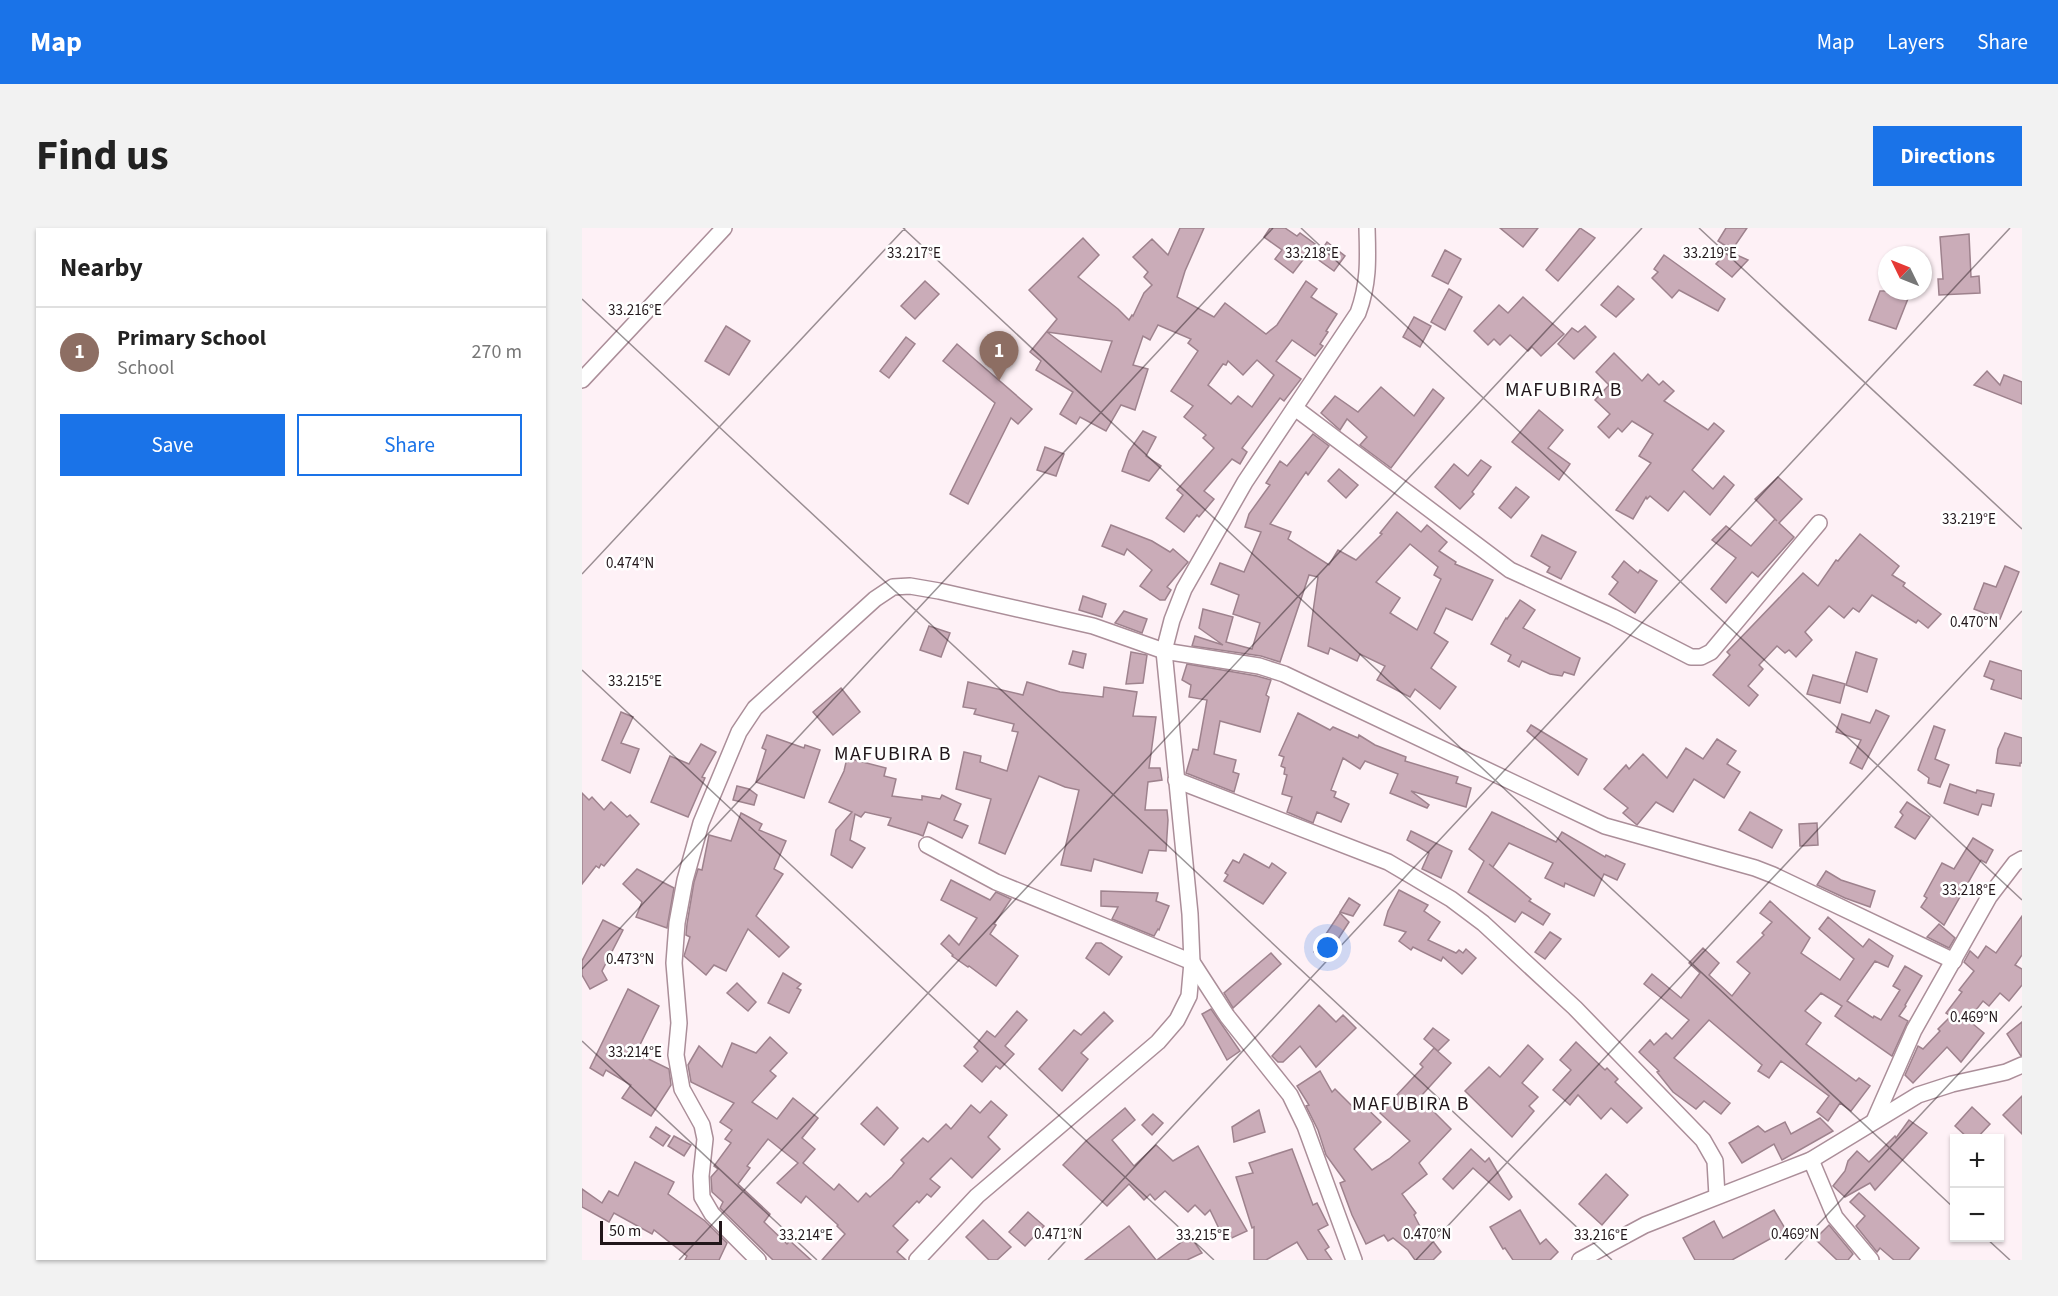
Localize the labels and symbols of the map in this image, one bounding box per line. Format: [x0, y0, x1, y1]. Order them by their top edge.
text: 33.217°E [887, 243, 941, 264]
text: 33.218°E [1285, 243, 1339, 264]
text: 33.219°E [1683, 243, 1737, 264]
north arrow [1878, 246, 1932, 300]
text: 33.216°E [608, 300, 662, 321]
pin: 1 [980, 332, 1018, 381]
district label: MAFUBIRA B [1505, 376, 1623, 404]
text: 33.219°E [1942, 509, 1996, 530]
text: 0.474°N [606, 553, 654, 574]
text: 0.470°N [1950, 612, 1998, 633]
text: 33.215°E [608, 671, 662, 692]
district label: MAFUBIRA B [834, 740, 952, 768]
text: 33.218°E [1942, 880, 1996, 901]
your location [1313, 933, 1342, 962]
text: 0.473°N [606, 949, 654, 970]
text: 0.469°N [1950, 1007, 1998, 1028]
text: 33.214°E [608, 1042, 662, 1063]
district label: MAFUBIRA B [1352, 1090, 1470, 1118]
scale bar [600, 1218, 722, 1246]
text: 0.471°N [1034, 1224, 1082, 1245]
text: 0.470°N [1403, 1224, 1451, 1245]
text: 0.469°N [1771, 1224, 1819, 1245]
text: 33.214°E [779, 1225, 833, 1246]
text: 33.215°E [1176, 1225, 1230, 1246]
text: 33.216°E [1574, 1225, 1628, 1246]

